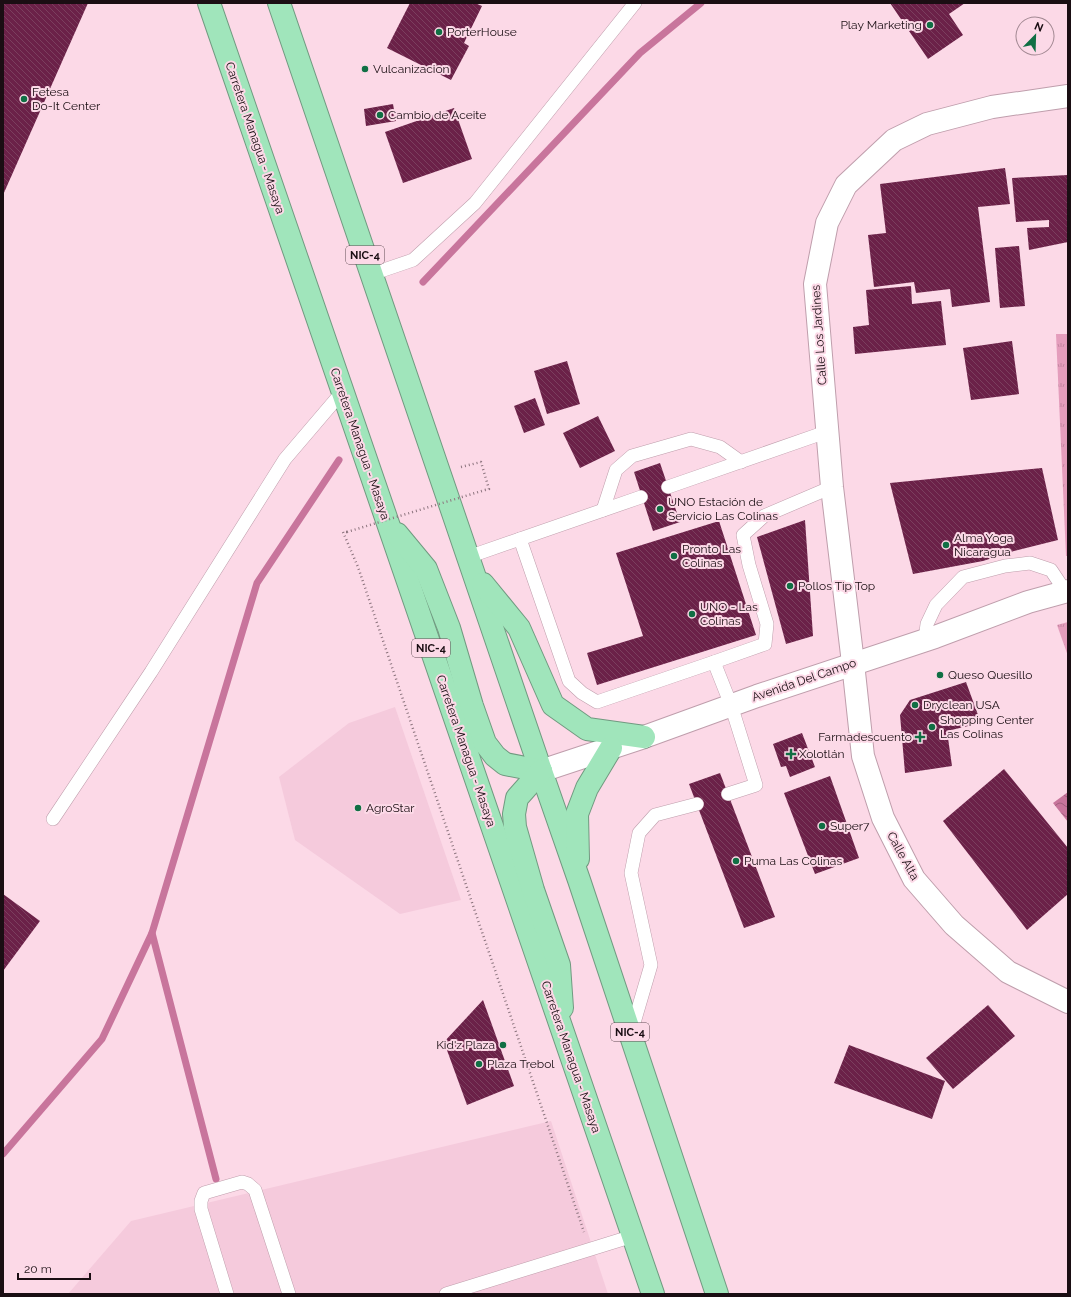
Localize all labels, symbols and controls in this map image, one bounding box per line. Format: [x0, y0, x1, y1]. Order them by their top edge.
north arrow [1015, 16, 1055, 56]
place label: Play Marketing [840, 18, 922, 32]
marker: Play Marketing [925, 20, 935, 30]
text: N [1032, 20, 1045, 35]
place label: PorterHouse [447, 25, 517, 39]
marker: PorterHouse [434, 27, 444, 37]
street label: Carretera Managua - Masaya [222, 60, 288, 216]
place label: Vulcanizacion [373, 62, 450, 76]
marker: Vulcanizacion [360, 64, 370, 74]
place label: Fetesa Do-It Center [32, 85, 101, 113]
marker: Fetesa Do-It Center [19, 94, 29, 104]
place label: Cambio de Aceite [388, 108, 486, 122]
marker: Cambio de Aceite [375, 110, 385, 120]
road number: NIC-4 [346, 246, 384, 264]
street label: Calle Los Jardines [809, 284, 829, 385]
street label: Carretera Managua - Masaya [327, 366, 393, 522]
place label: UNO Estación de Servicio Las Colinas [668, 495, 778, 523]
marker: UNO Estación de Servicio Las Colinas [655, 504, 665, 514]
place label: Alma Yoga Nicaragua [954, 531, 1013, 559]
marker: Alma Yoga Nicaragua [941, 540, 951, 550]
place label: Pronto Las Colinas [682, 542, 741, 570]
marker: Pronto Las Colinas [669, 551, 679, 561]
place label: Pollos Tip Top [798, 579, 875, 593]
marker: Pollos Tip Top [785, 581, 795, 591]
place label: UNO - Las Colinas [700, 600, 758, 628]
marker: UNO - Las Colinas [687, 609, 697, 619]
road number: NIC-4 [412, 639, 450, 657]
street label: Avenida Del Campo [750, 656, 858, 704]
place label: Queso Quesillo [948, 668, 1032, 682]
marker: Queso Quesillo [935, 670, 945, 680]
street label: Carretera Managua - Masaya [433, 673, 499, 829]
place label: Dryclean USA [923, 698, 1000, 712]
marker: Dryclean USA [910, 700, 920, 710]
place label: Shopping Center Las Colinas [940, 713, 1034, 741]
marker: Shopping Center Las Colinas [927, 722, 937, 732]
place label: Farmadescuento [818, 730, 912, 744]
marker: Farmadescuento [915, 732, 925, 742]
place label: Xolotlán [799, 747, 844, 761]
marker: Xolotlán [786, 749, 796, 759]
place label: AgroStar [366, 801, 415, 815]
marker: AgroStar [353, 803, 363, 813]
place label: Super7 [830, 819, 870, 833]
marker: Super7 [817, 821, 827, 831]
street label: Calle Alta [884, 829, 922, 883]
place label: Puma Las Colinas [744, 854, 842, 868]
marker: Puma Las Colinas [731, 856, 741, 866]
street label: Carretera Managua - Masaya [538, 979, 604, 1135]
road number: NIC-4 [611, 1023, 649, 1041]
place label: Kid'z Plaza [436, 1038, 495, 1052]
marker: Kid'z Plaza [498, 1040, 508, 1050]
place label: Plaza Trebol [487, 1057, 555, 1071]
marker: Plaza Trebol [474, 1059, 484, 1069]
scale bar [18, 1255, 90, 1281]
text: 20 m [24, 1262, 52, 1276]

